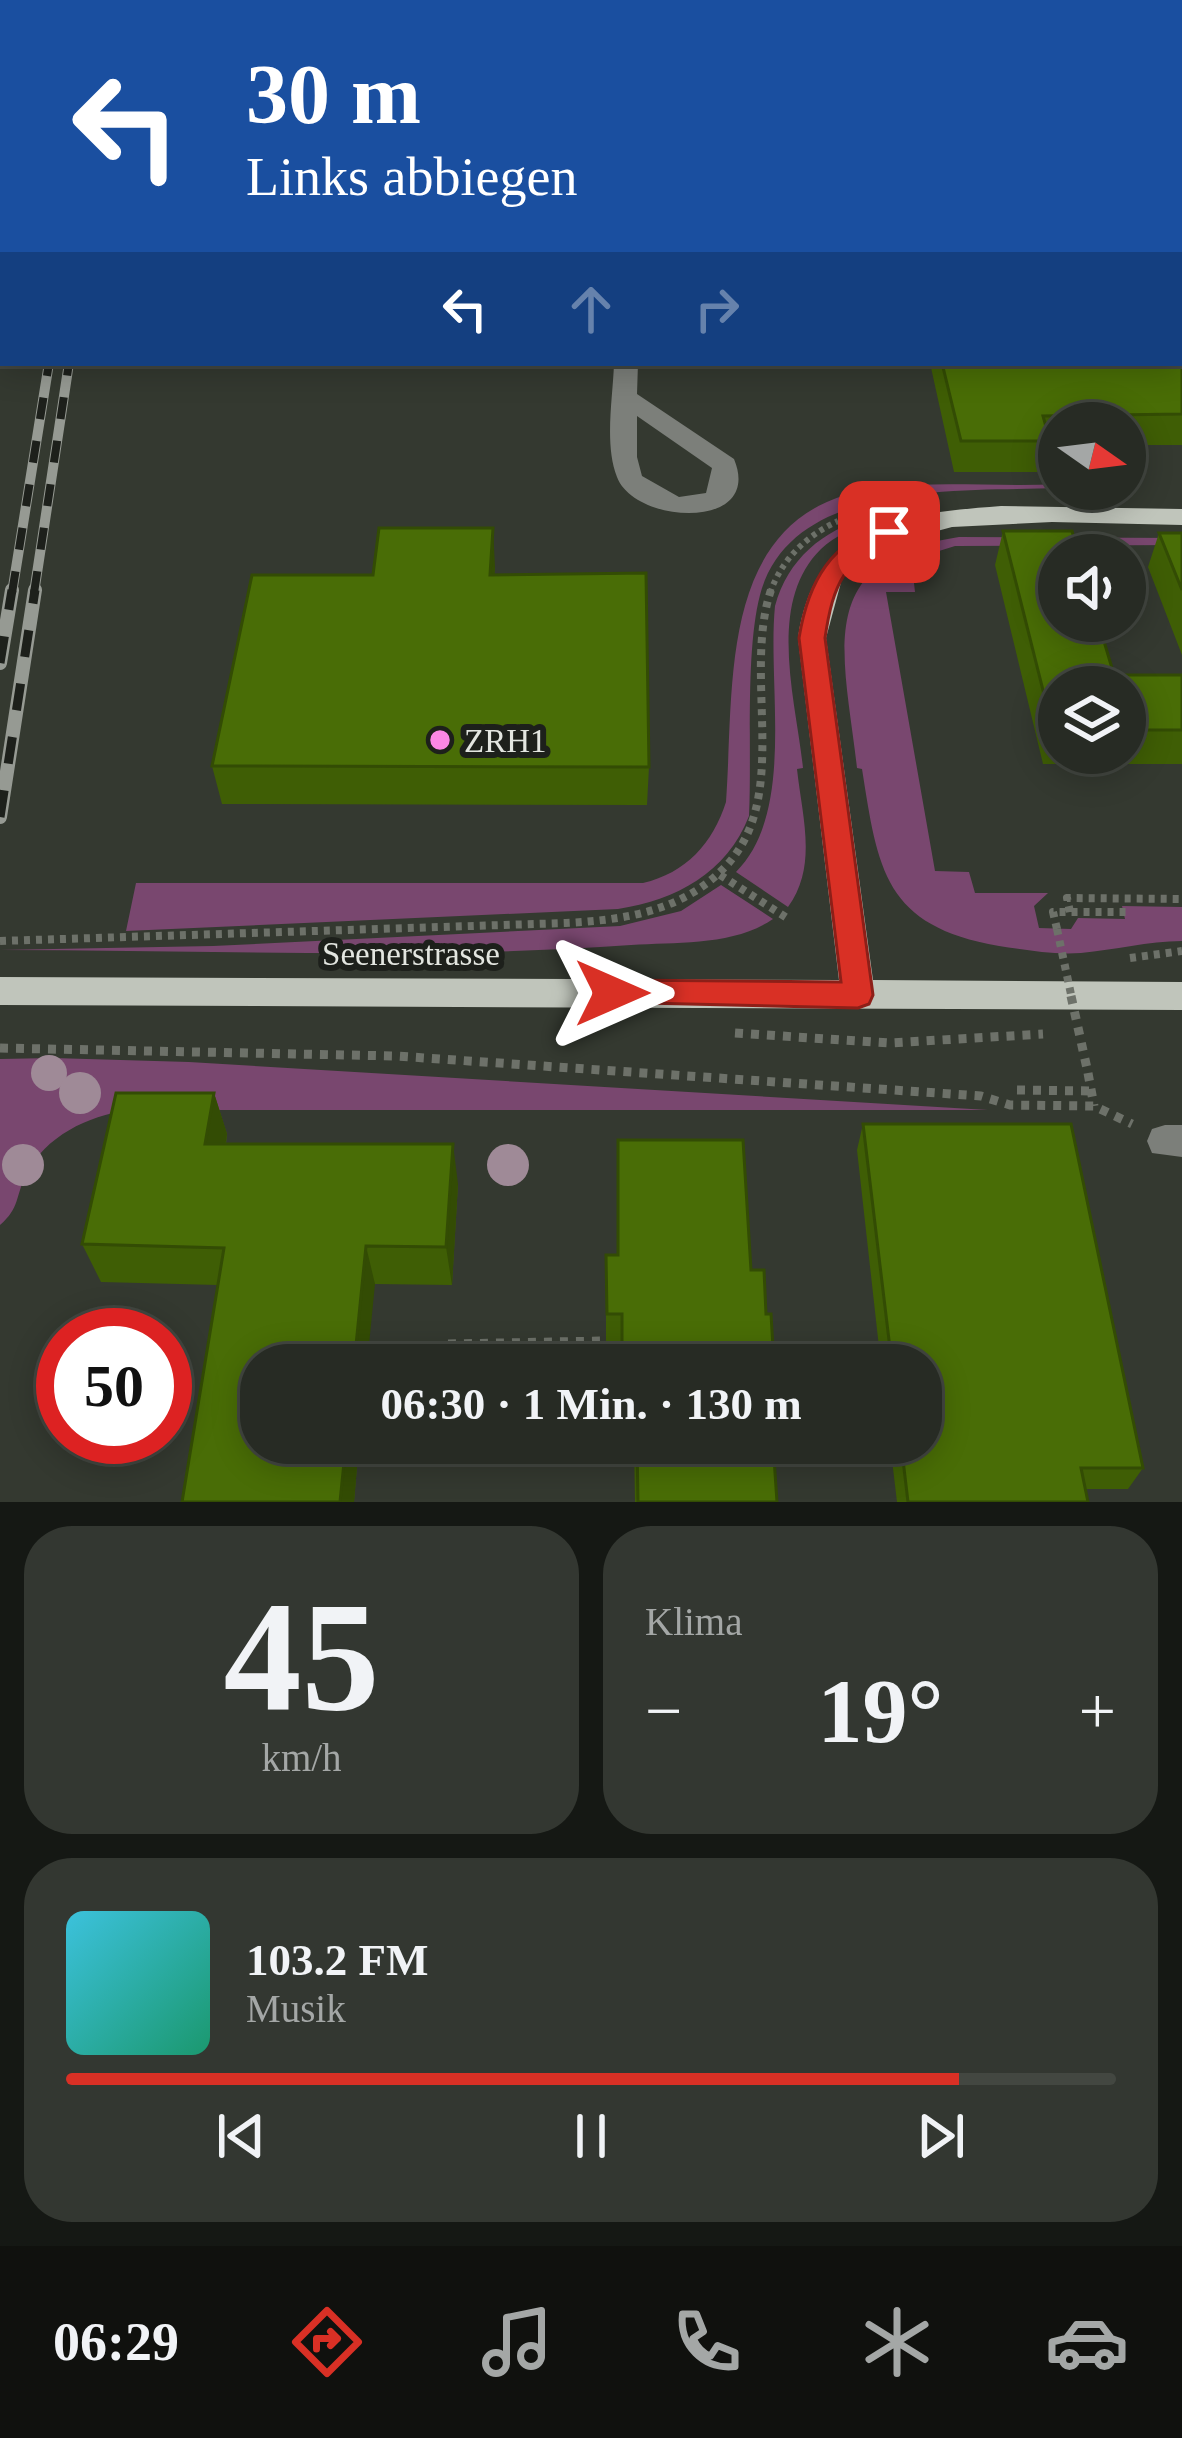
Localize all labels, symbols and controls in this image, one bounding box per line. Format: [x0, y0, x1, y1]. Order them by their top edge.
icon: left [48, 48, 204, 204]
text: 30 m [246, 48, 421, 141]
text: Links abbiegen [246, 147, 577, 207]
icon: left [432, 276, 498, 342]
icon: ahead [558, 276, 624, 342]
icon: right [684, 276, 750, 342]
north arrow [1038, 402, 1146, 510]
map controls [1038, 402, 1146, 774]
pin [838, 481, 940, 583]
icon: arrive [856, 499, 922, 565]
button: sound [1038, 534, 1146, 642]
button: layers [1038, 666, 1146, 774]
place label: ZRH1 [464, 723, 547, 759]
marker: ZRH1 [427, 727, 453, 753]
position arrow [549, 930, 675, 1056]
street label: Seenerstrasse [322, 936, 500, 972]
speed limit sign: 50 [36, 1308, 192, 1464]
text: 06:30 · 1 Min. · 130 m [380, 1379, 802, 1429]
text: 45 [224, 1570, 380, 1743]
text: Klima [645, 1600, 742, 1643]
text: 19° [818, 1662, 944, 1761]
text: − [645, 1674, 682, 1747]
text: + [1079, 1674, 1116, 1747]
text: km/h [261, 1736, 342, 1779]
text: 103.2 FM [246, 1935, 428, 1985]
text: Musik [246, 1987, 346, 2030]
icon: previous [208, 2103, 274, 2169]
icon: pause [558, 2103, 624, 2169]
icon: next [908, 2103, 974, 2169]
icon: directions [285, 2300, 369, 2384]
icon: music [475, 2300, 559, 2384]
icon: phone [665, 2300, 749, 2384]
icon: climate [855, 2300, 939, 2384]
icon: car [1045, 2300, 1129, 2384]
text: 06:29 [53, 2312, 179, 2372]

